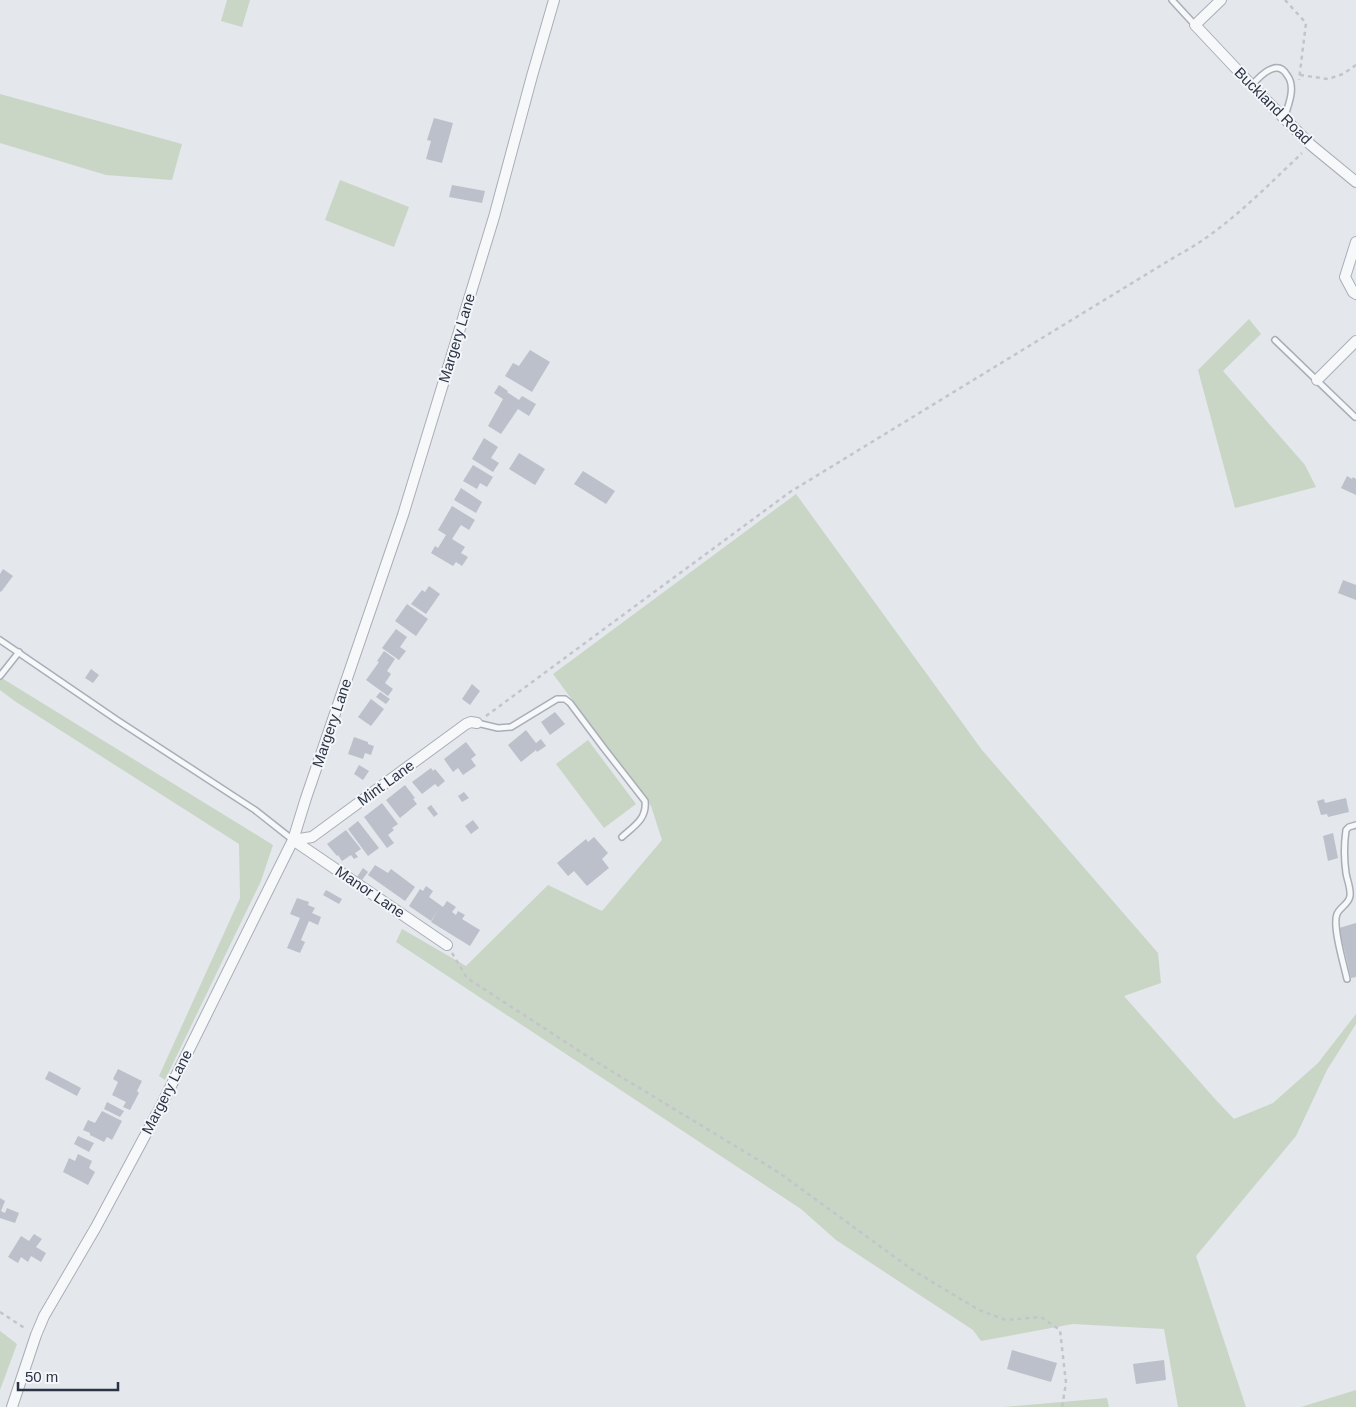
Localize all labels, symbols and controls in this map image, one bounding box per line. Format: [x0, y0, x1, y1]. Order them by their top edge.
street label: Buckland Road [1231, 64, 1315, 148]
street label: Margery Lane [435, 291, 478, 385]
street label: Margery Lane [308, 676, 355, 769]
street label: Mint Lane [354, 756, 417, 809]
street label: Manor Lane [332, 862, 408, 921]
street label: Margery Lane [138, 1047, 195, 1137]
scale bar [18, 1360, 118, 1392]
text: 50 m [25, 1368, 58, 1385]

